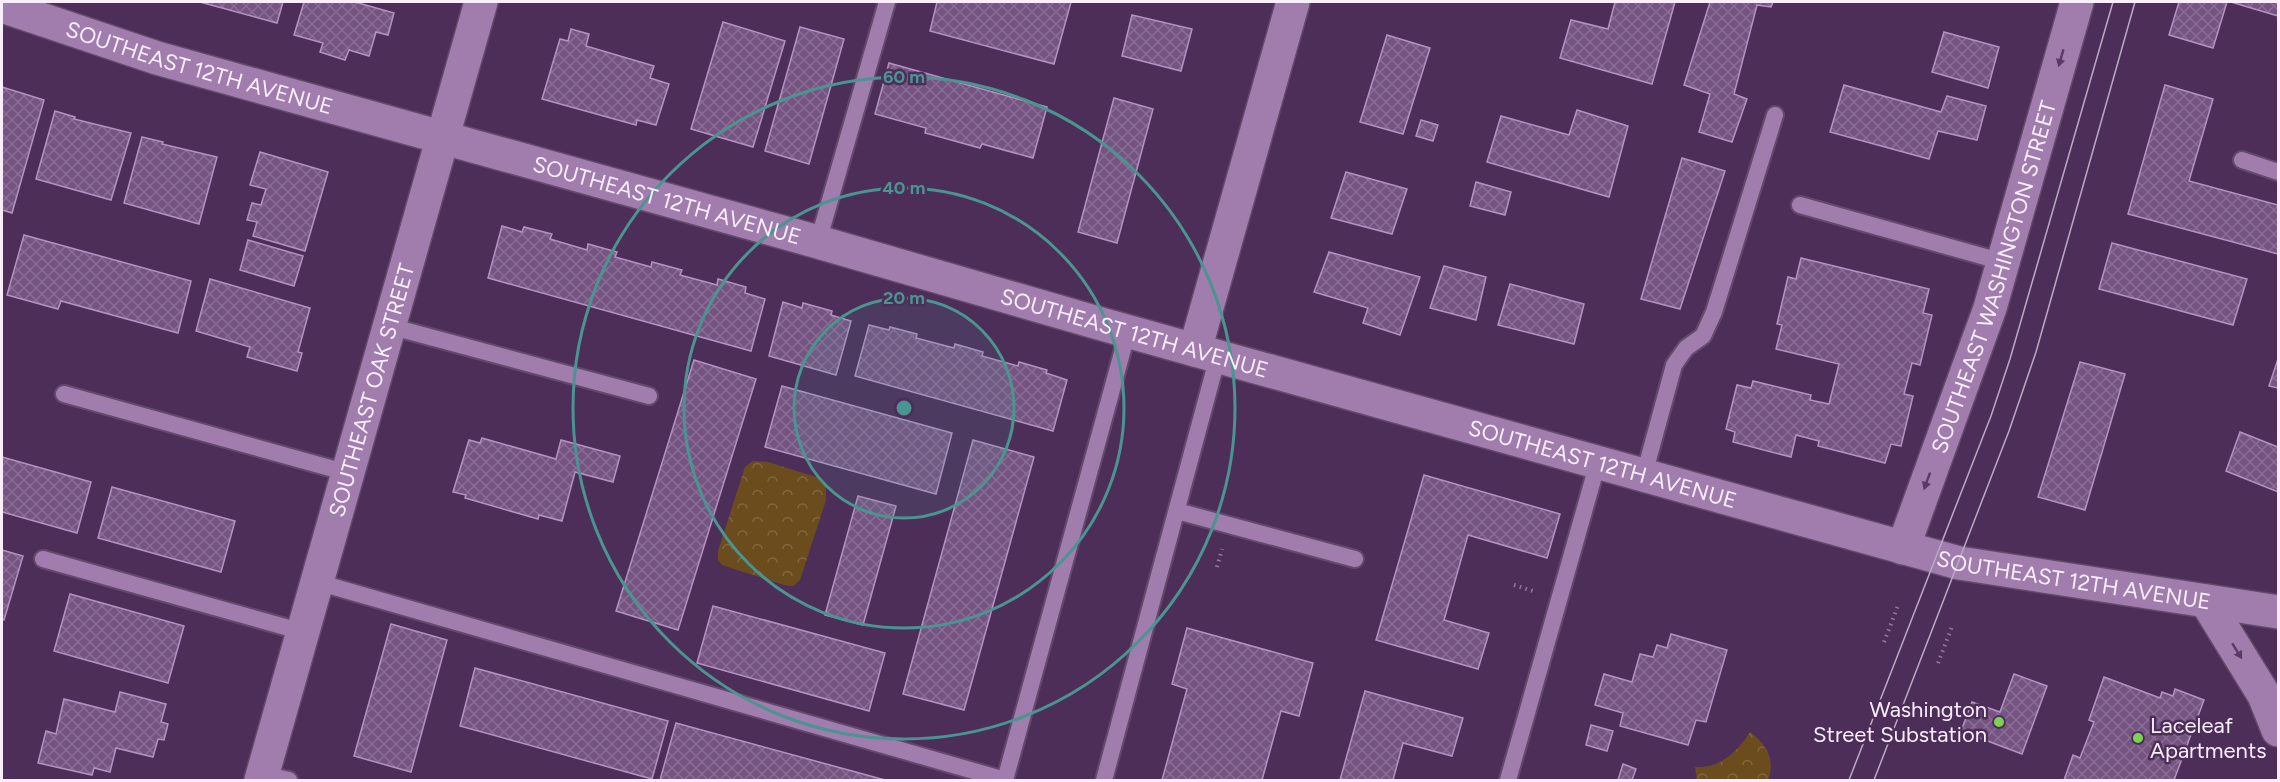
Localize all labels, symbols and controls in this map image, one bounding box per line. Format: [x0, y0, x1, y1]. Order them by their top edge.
street label: SOUTHEAST 12TH AVENUE [62, 15, 336, 120]
one-way arrow [2056, 49, 2065, 67]
text: 60 m [883, 66, 925, 88]
street label: SOUTHEAST WASHINGTON STREET [1926, 98, 2062, 457]
street label: SOUTHEAST 12TH AVENUE [530, 150, 804, 251]
text: 40 m [882, 177, 926, 199]
street label: SOUTHEAST OAK STREET [323, 261, 420, 520]
street label: SOUTHEAST 12TH AVENUE [997, 283, 1271, 384]
text: 20 m [883, 287, 925, 309]
centre of rings [894, 398, 914, 418]
street label: SOUTHEAST 12TH AVENUE [1465, 414, 1740, 514]
one-way arrow [1921, 473, 1931, 491]
street label: SOUTHEAST 12TH AVENUE [1934, 544, 2213, 615]
one-way arrow [2232, 642, 2243, 659]
place label: Washington Street Substation [1813, 696, 1987, 748]
place label: Laceleaf Apartments [2150, 712, 2266, 764]
marker: Washington Street Substation [1992, 715, 2006, 729]
marker: Laceleaf Apartments [2131, 731, 2145, 745]

